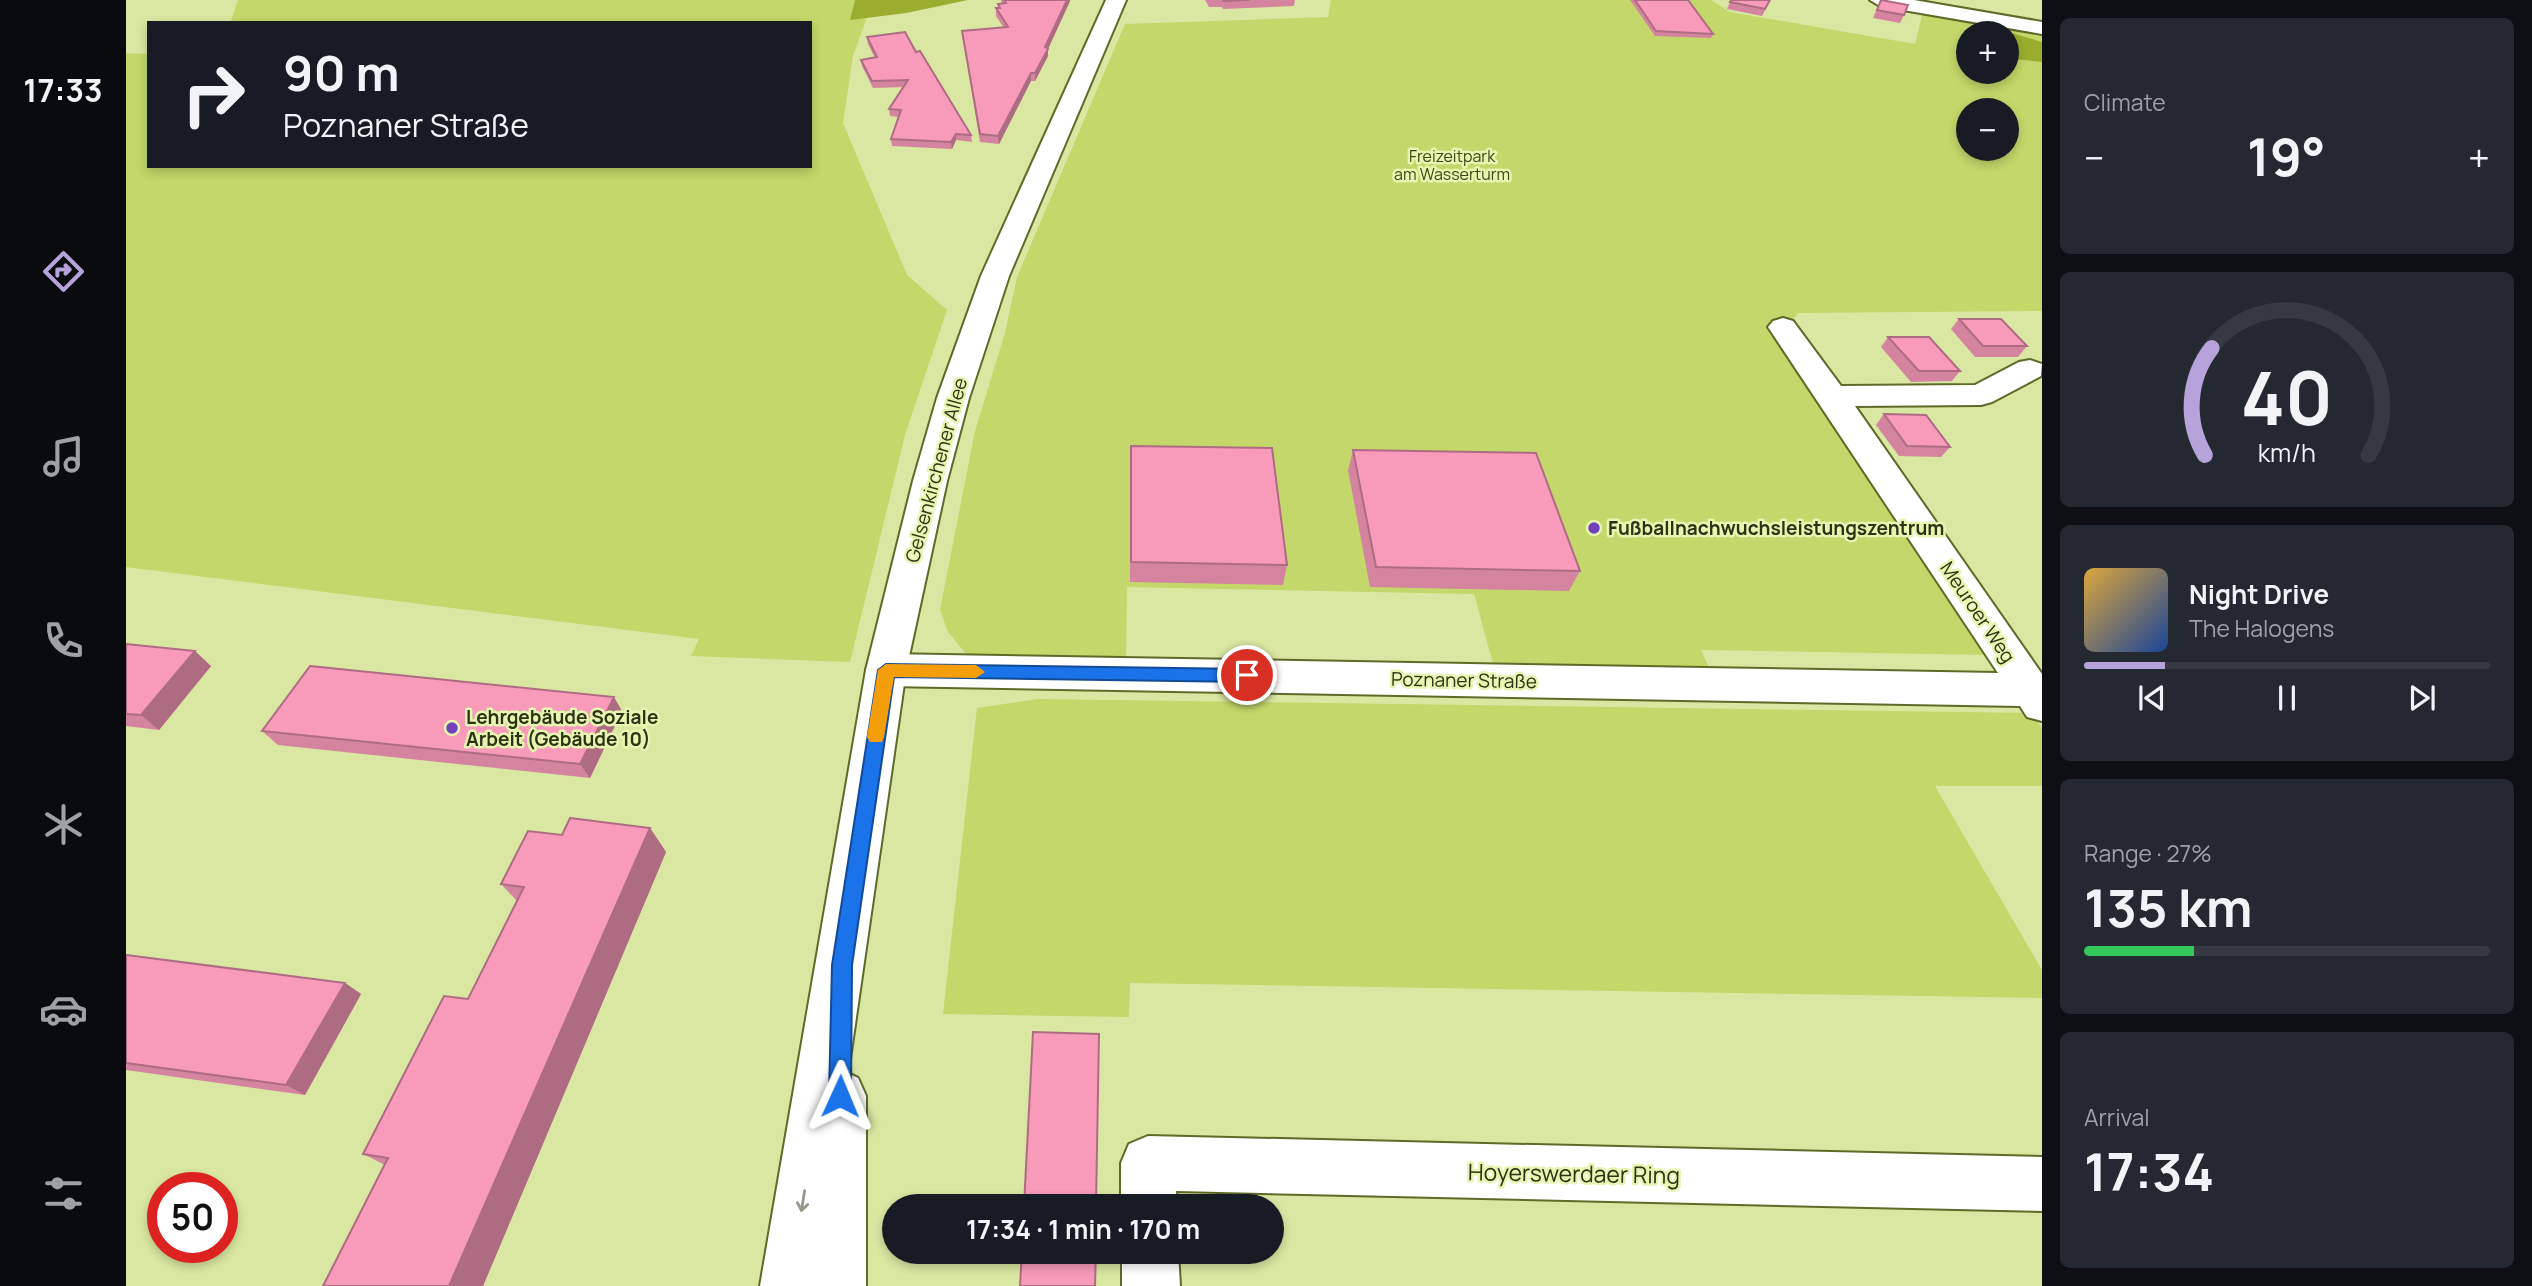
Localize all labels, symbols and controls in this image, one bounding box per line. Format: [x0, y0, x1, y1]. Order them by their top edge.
map controls [1956, 21, 2019, 161]
button: + [1956, 21, 2019, 84]
text: 90 m [283, 39, 400, 106]
icon: right [168, 49, 259, 140]
text: 17:33 [23, 68, 103, 112]
text: Climate [2084, 86, 2166, 118]
button: − [1956, 98, 2019, 161]
text: Poznaner Straße [283, 103, 529, 147]
text: 19° [2247, 121, 2326, 192]
text: − [2084, 131, 2105, 183]
text: + [2468, 131, 2490, 183]
park label: Freizeitpark am Wasserturm [1394, 145, 1510, 185]
icon: directions [39, 247, 88, 296]
text: 40 [2241, 348, 2333, 448]
street label: Gelsenkirchener Allee [899, 375, 973, 565]
icon: music [39, 432, 88, 481]
text: km/h [2258, 435, 2316, 470]
place label: Fußballnachwuchsleistungszentrum [1608, 515, 1944, 541]
marker: Fußballnachwuchsleistungszentrum [1586, 520, 1602, 536]
street label: Meuroer Weg [1935, 556, 2021, 668]
text: Night Drive [2189, 576, 2329, 612]
text: The Halogens [2189, 612, 2334, 644]
icon: phone [39, 616, 88, 665]
pin [1217, 645, 1277, 705]
icon: arrive [1228, 656, 1266, 694]
street label: Poznaner Straße [1391, 666, 1537, 694]
icon: previous [2133, 679, 2171, 717]
icon: pause [2268, 679, 2306, 717]
icon: next [2403, 679, 2441, 717]
place label: Lehrgebäude Soziale Arbeit (Gebäude 10) [466, 704, 658, 752]
marker: Lehrgebäude Soziale Arbeit (Gebäude 10) [444, 720, 460, 736]
icon: climate [39, 800, 88, 849]
text: Range · 27% [2084, 837, 2212, 869]
text: 135 km [2084, 872, 2253, 943]
icon: car [39, 985, 88, 1034]
position arrow [803, 1059, 877, 1133]
text: Arrival [2084, 1101, 2150, 1133]
text: 17:34 [2084, 1136, 2214, 1207]
street label: Hoyerswerdaer Ring [1468, 1155, 1680, 1191]
icon: filters [39, 1169, 88, 1218]
speed limit sign: 50 [147, 1172, 238, 1263]
one-way arrow [796, 1189, 809, 1212]
text: 17:34 · 1 min · 170 m [966, 1211, 1200, 1247]

